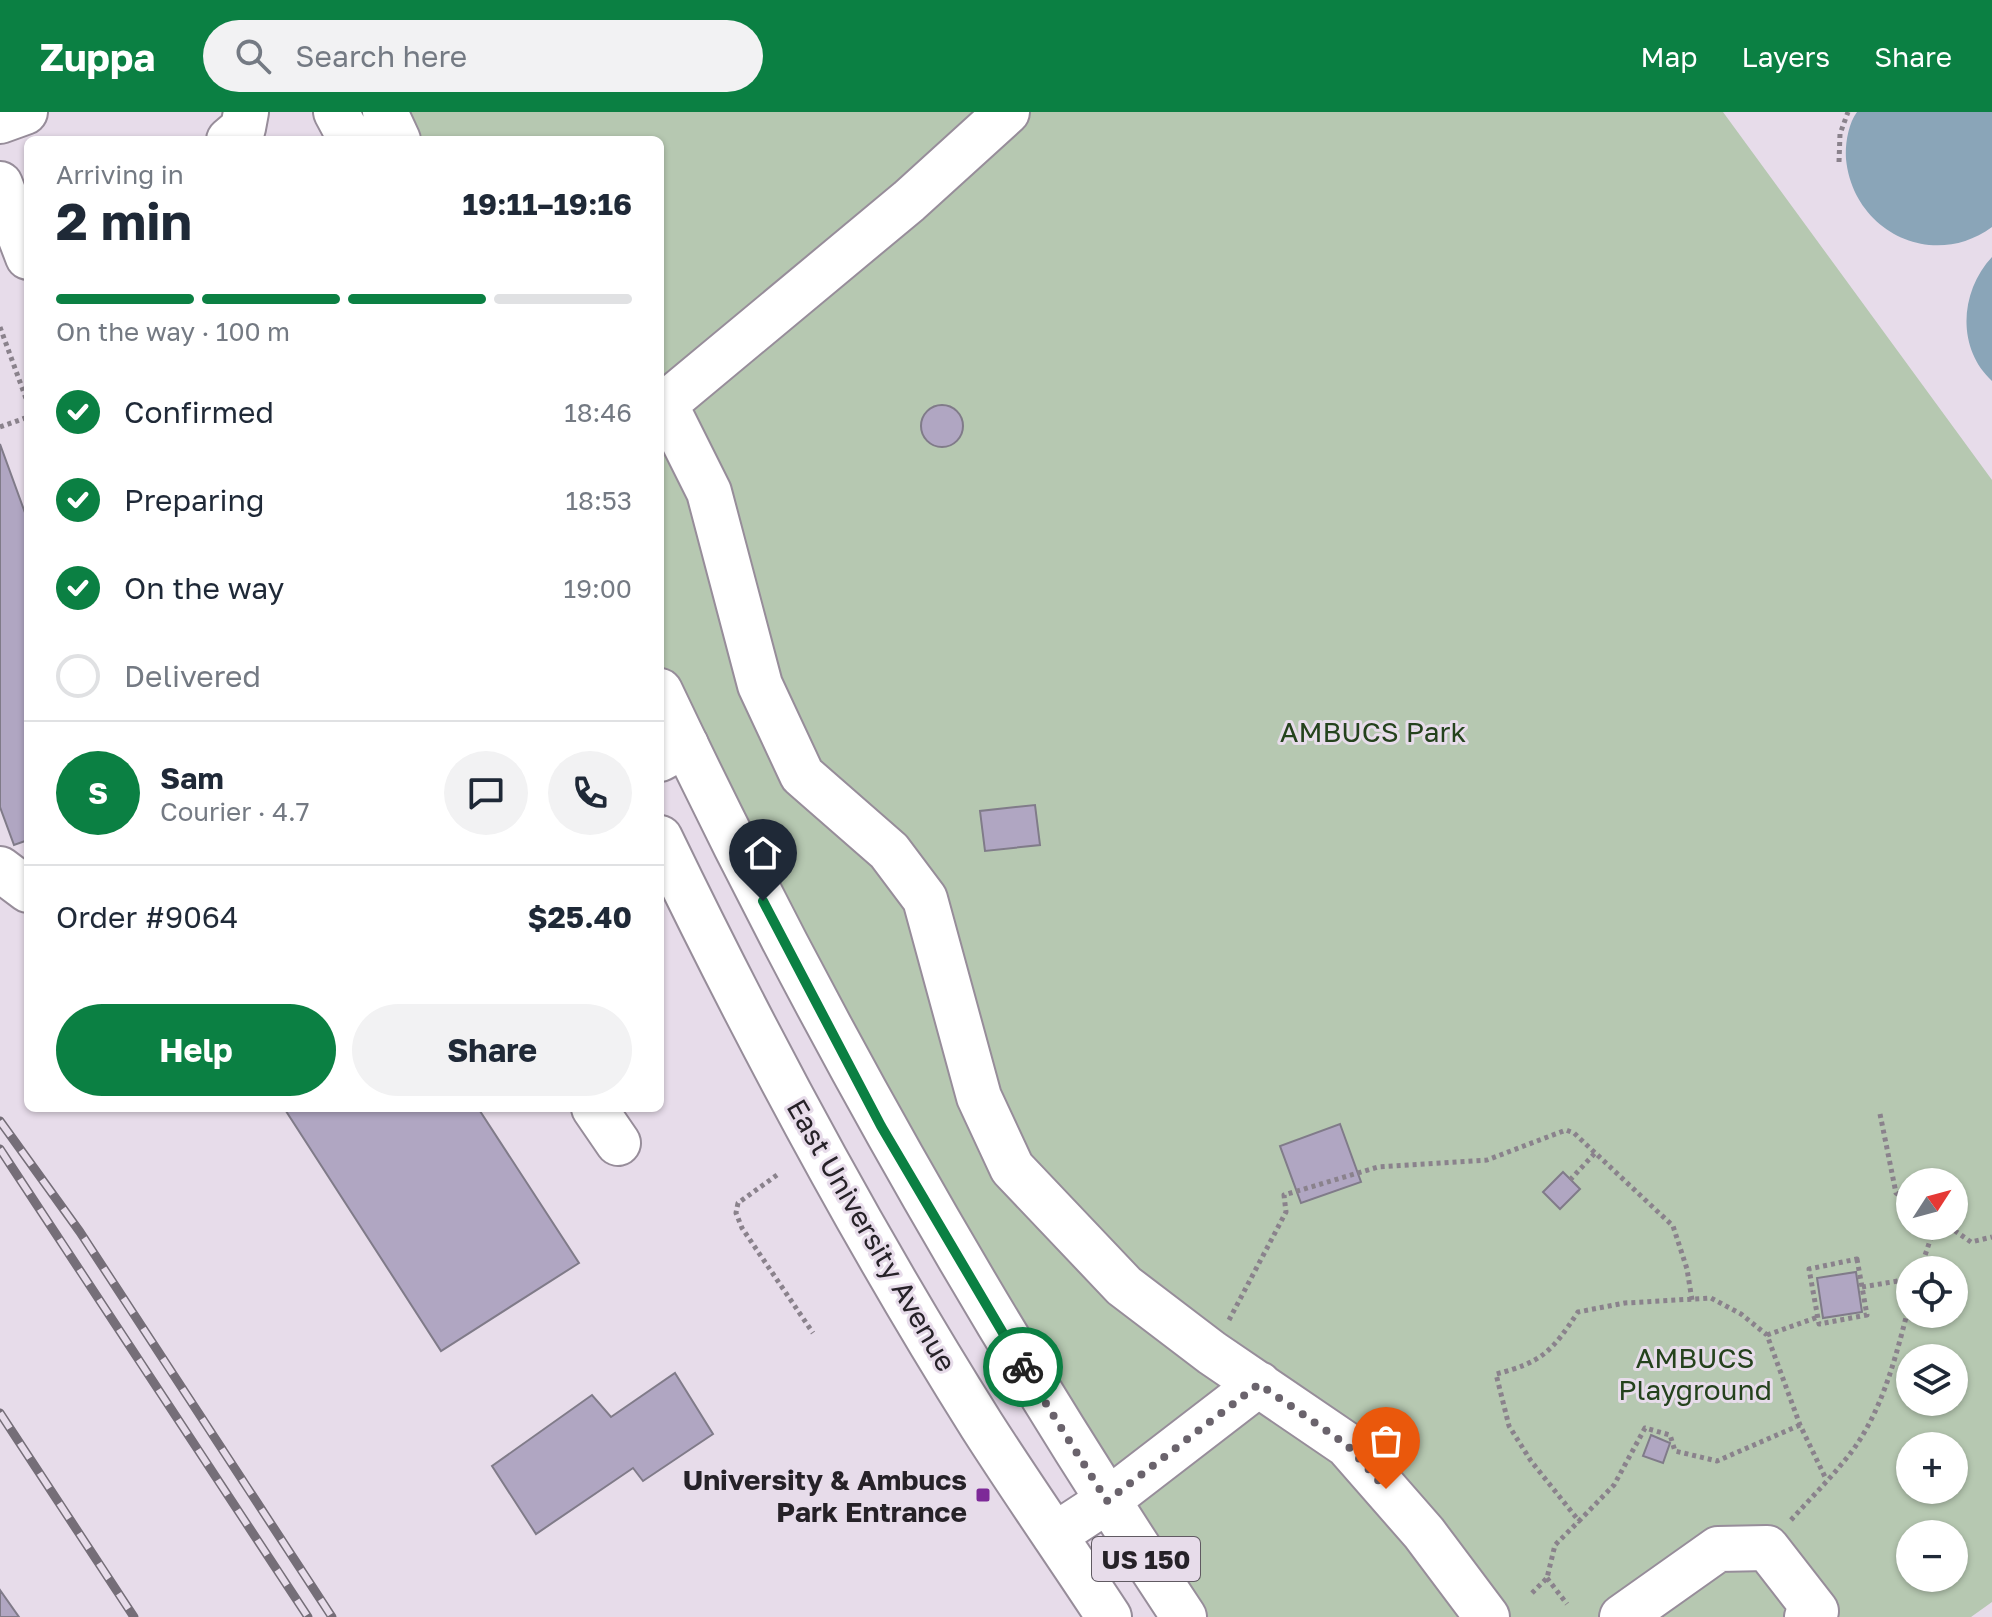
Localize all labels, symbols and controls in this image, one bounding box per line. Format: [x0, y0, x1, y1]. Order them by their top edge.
search box [203, 20, 763, 92]
text: Zuppa [40, 34, 155, 79]
icon: search [231, 34, 275, 78]
text: Search here [295, 38, 467, 74]
text: Map [1640, 40, 1698, 73]
text: Layers [1742, 40, 1830, 73]
text: Share [1874, 40, 1952, 73]
text: Arriving in [56, 159, 184, 190]
text: 19:11–19:16 [463, 186, 632, 222]
text: 2 min [56, 189, 192, 251]
text: On the way · 100 m [56, 316, 290, 347]
icon: check [56, 390, 100, 434]
text: Confirmed [124, 394, 274, 430]
text: 18:46 [564, 397, 632, 428]
icon: check [56, 478, 100, 522]
text: Preparing [124, 482, 265, 518]
text: 18:53 [565, 485, 632, 516]
icon: check [56, 566, 100, 610]
text: On the way [124, 570, 284, 606]
text: 19:00 [564, 573, 632, 604]
text: Delivered [124, 658, 261, 694]
park label: AMBUCS Park [1280, 715, 1466, 748]
button: chat [444, 751, 528, 835]
button: phone [548, 751, 632, 835]
text: Sam [160, 760, 224, 796]
text: S [88, 775, 108, 811]
text: Courier · 4.7 [160, 796, 310, 827]
pin [729, 819, 797, 901]
icon: home [741, 831, 785, 875]
text: Order #9064 [56, 899, 238, 935]
text: $25.40 [527, 899, 632, 935]
button: Help [56, 1004, 336, 1096]
button: Share [352, 1004, 632, 1096]
street label: East University Avenue [781, 1093, 963, 1377]
north arrow [1896, 1168, 1968, 1240]
map controls [1896, 1168, 1968, 1592]
button: locate [1896, 1256, 1968, 1328]
courier [983, 1327, 1063, 1407]
park label: AMBUCS Playground [1618, 1341, 1772, 1406]
button: layers [1896, 1344, 1968, 1416]
icon: bike [1001, 1345, 1045, 1389]
pin [1352, 1407, 1420, 1489]
icon: bag [1364, 1419, 1408, 1463]
button: + [1896, 1432, 1968, 1504]
place label: University & Ambucs Park Entrance [683, 1463, 967, 1528]
marker: University & Ambucs Park Entrance [974, 1486, 992, 1504]
button: − [1896, 1520, 1968, 1592]
road number: US 150 [1092, 1537, 1200, 1581]

